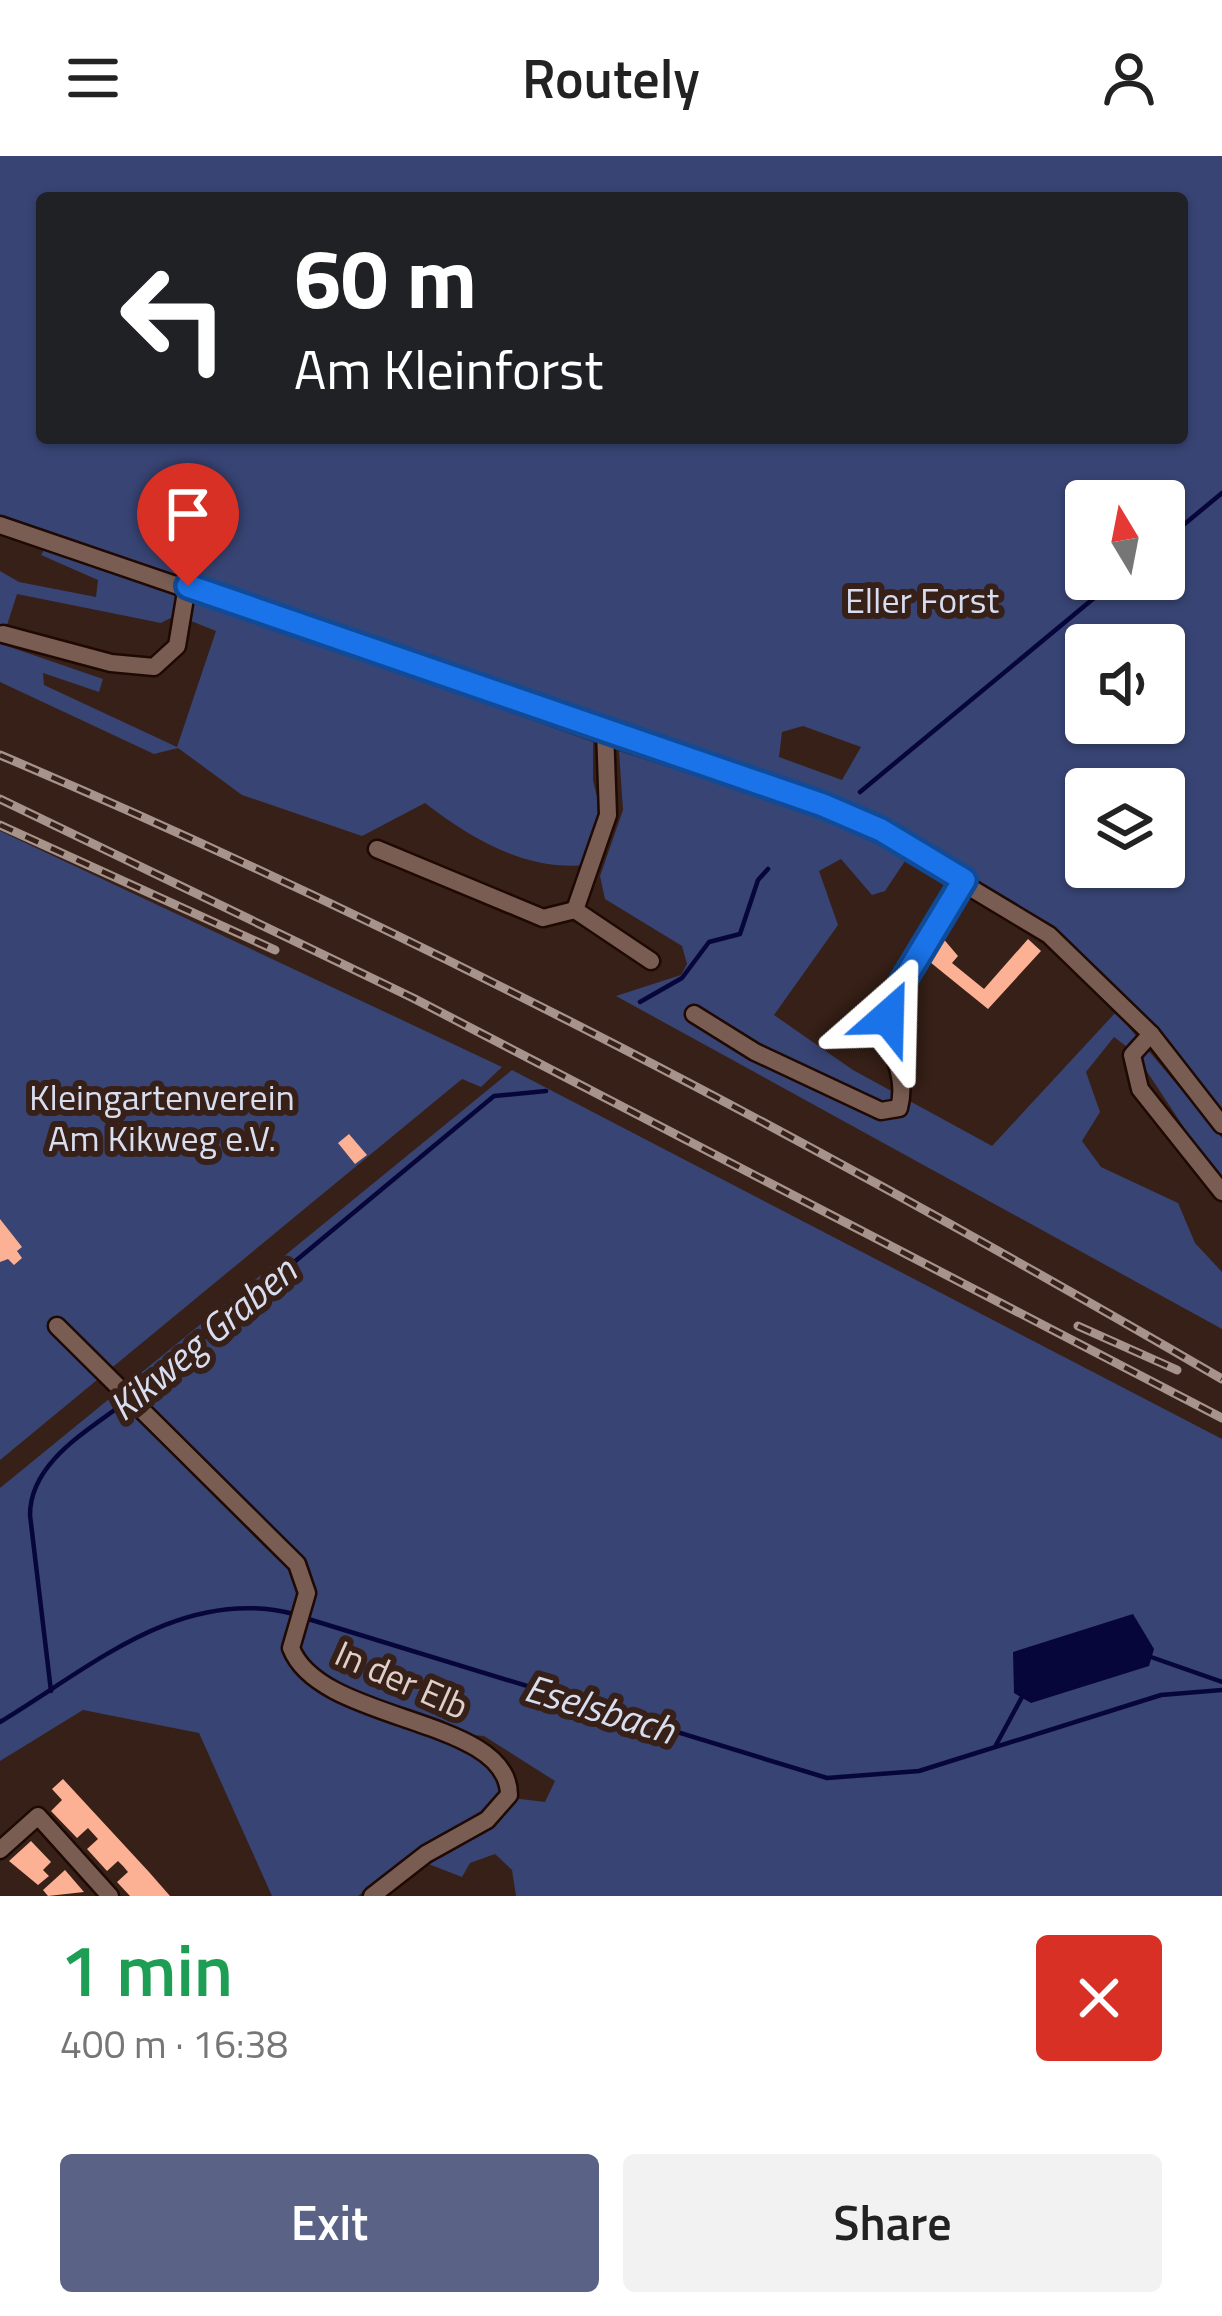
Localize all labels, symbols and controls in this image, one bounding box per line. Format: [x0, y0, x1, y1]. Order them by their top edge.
text: Routely [522, 37, 700, 119]
icon: menu [60, 45, 126, 111]
icon: person [1096, 45, 1162, 111]
text: 60 m [294, 213, 477, 341]
icon: left [96, 240, 252, 396]
text: Am Kleinforst [294, 328, 603, 410]
pin [137, 463, 239, 586]
north arrow [1065, 480, 1185, 600]
map controls [1065, 480, 1185, 888]
icon: arrive [155, 481, 221, 547]
park label: Eller Forst [845, 572, 999, 627]
button: sound [1065, 624, 1185, 744]
button: layers [1065, 768, 1185, 888]
position arrow [825, 954, 951, 1080]
park label: Kleingartenverein Am Kikweg e.V. [29, 1069, 295, 1165]
water label: Kikweg Graben [95, 1241, 310, 1434]
street label: In der Elb [326, 1625, 478, 1733]
water label: Eselsbach [518, 1657, 684, 1759]
text: 1 min [60, 1914, 233, 2024]
button: close [1036, 1935, 1162, 2061]
text: 400 m · 16:38 [60, 2014, 288, 2073]
button: Exit [60, 2154, 599, 2292]
button: Share [623, 2154, 1162, 2292]

